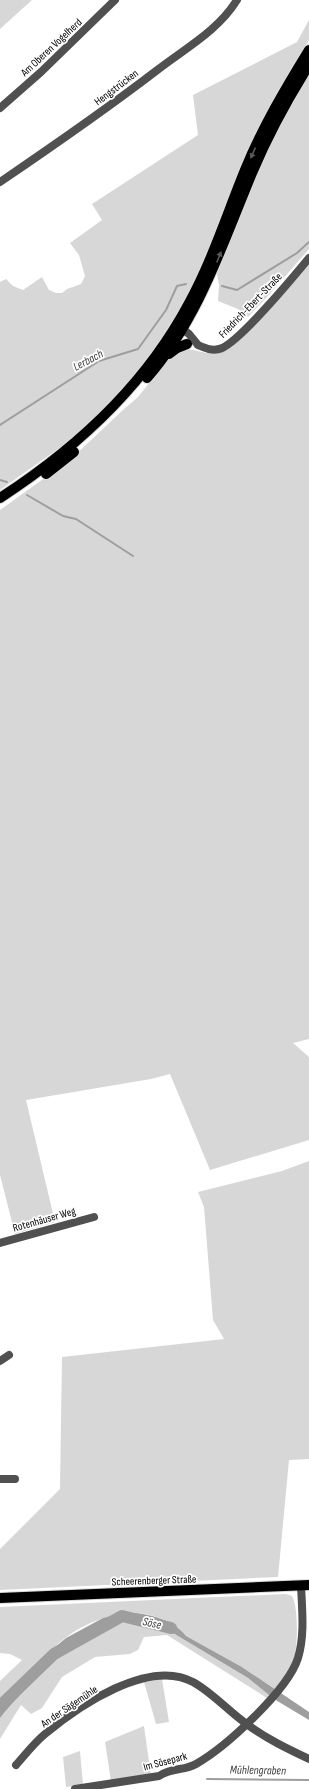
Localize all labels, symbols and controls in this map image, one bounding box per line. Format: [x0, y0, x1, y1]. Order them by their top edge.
street label: Am Oberen Vogelherd [17, 16, 85, 80]
street label: Hengstrücken [92, 66, 141, 108]
one-way arrow [249, 147, 255, 159]
one-way arrow [217, 250, 223, 262]
street label: Friedrich-Ebert-Straße [216, 270, 285, 340]
water label: Lerbach [71, 346, 106, 375]
street label: Rotenhäuser Weg [11, 1204, 78, 1235]
street label: Scheerenberger Straße [112, 1573, 197, 1588]
water label: Söse [141, 1614, 163, 1633]
street label: An der Sägemühle [38, 1683, 100, 1731]
street label: Im Sösepark [142, 1749, 189, 1774]
water label: Mühlengraben [230, 1763, 286, 1778]

